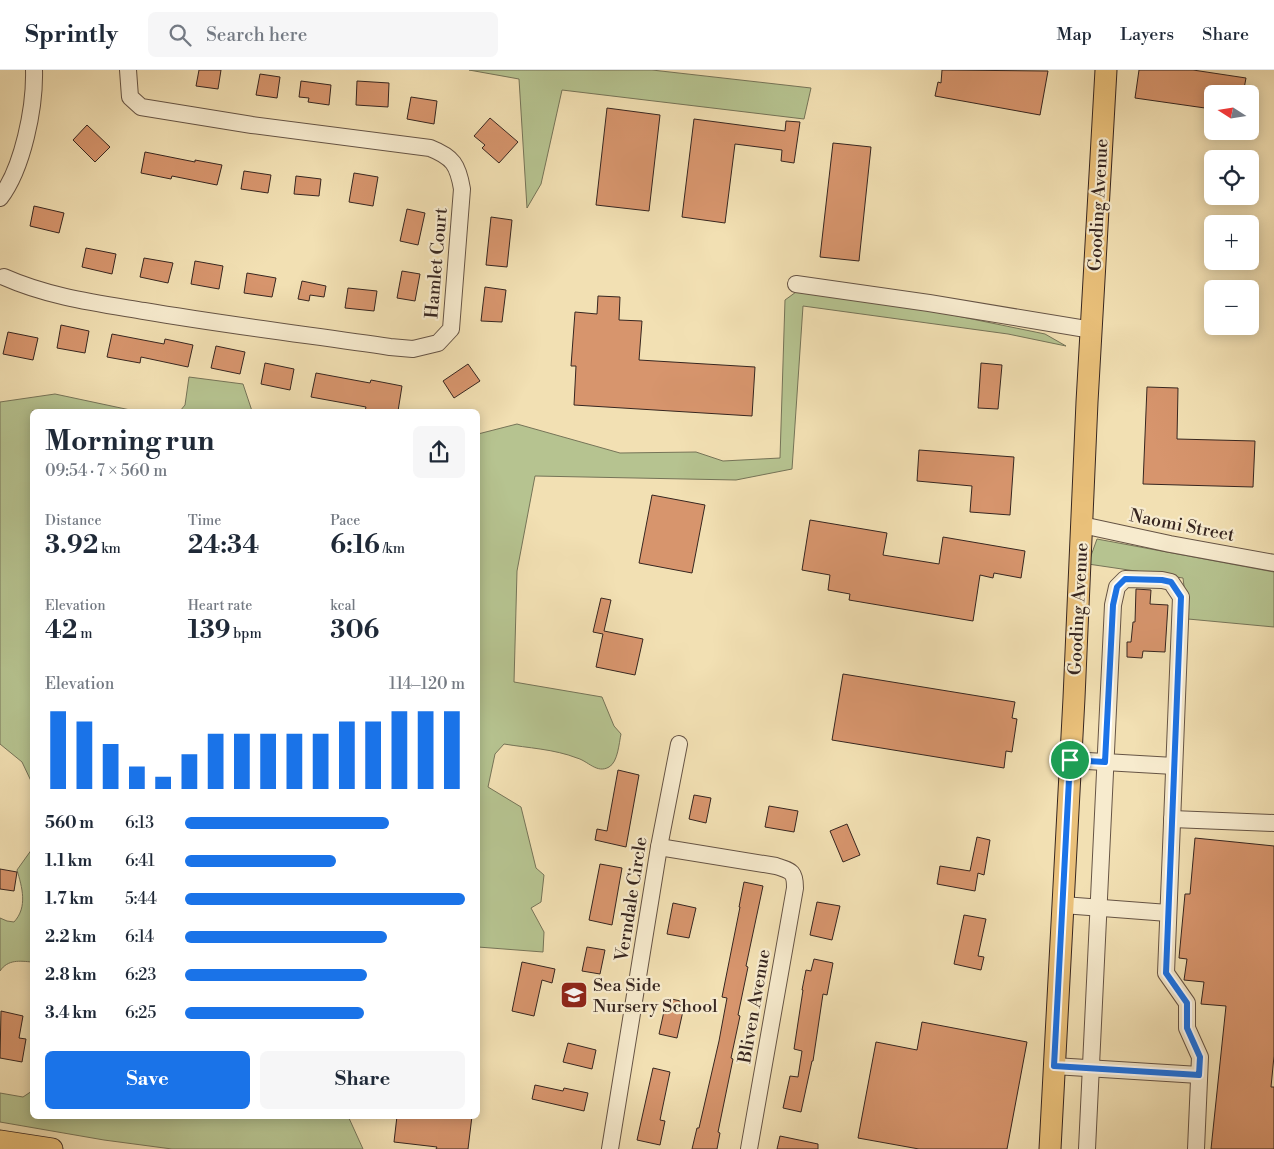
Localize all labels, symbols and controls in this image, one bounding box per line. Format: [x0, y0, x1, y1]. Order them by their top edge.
search box [148, 12, 498, 57]
text: Sprintly [25, 20, 118, 50]
icon: search [166, 21, 194, 49]
text: Search here [206, 23, 307, 47]
text: Map [1057, 23, 1092, 46]
text: Layers [1120, 23, 1174, 46]
text: Share [1202, 23, 1249, 46]
north arrow [1204, 85, 1259, 140]
map controls [1204, 85, 1259, 335]
street label: Gooding Avenue [1084, 138, 1113, 272]
button: locate [1204, 150, 1259, 205]
street label: Hamlet Court [420, 206, 453, 319]
button: + [1204, 215, 1259, 270]
button: − [1204, 280, 1259, 335]
text: Morning run [45, 424, 214, 459]
button: share [413, 426, 465, 478]
text: 09:54 · 7 × 560 m [45, 461, 167, 481]
street label: Naomi Street [1127, 504, 1237, 547]
text: Distance [45, 512, 102, 530]
text: Time [188, 512, 221, 530]
text: Pace [330, 512, 360, 530]
text: 3.92 [45, 530, 98, 561]
text: 24:34 [188, 530, 259, 561]
text: 6:16 [330, 530, 380, 561]
text: km [98, 540, 121, 558]
text: /km [380, 540, 405, 558]
street label: Gooding Avenue [1064, 542, 1093, 676]
text: Elevation [45, 597, 106, 615]
text: Heart rate [188, 597, 252, 615]
text: kcal [330, 597, 356, 615]
text: 42 [45, 615, 77, 646]
text: 139 [188, 615, 230, 646]
text: 306 [330, 615, 379, 646]
text: m [77, 625, 93, 643]
text: bpm [230, 625, 262, 643]
text: Elevation [45, 674, 114, 694]
text: 114–120 m [389, 674, 465, 694]
pin [1049, 739, 1091, 781]
icon: arrive [1056, 746, 1084, 774]
text: 560 m [45, 813, 94, 833]
text: 6:13 [125, 813, 154, 833]
street label: Verndale Circle [610, 835, 653, 964]
text: 1.1 km [45, 851, 92, 871]
text: 6:41 [125, 851, 155, 871]
text: 1.7 km [45, 889, 94, 909]
text: 5:44 [125, 889, 157, 909]
text: 2.2 km [45, 927, 96, 947]
text: 6:14 [125, 927, 154, 947]
street label: Bliven Avenue [733, 947, 776, 1066]
text: 2.8 km [45, 965, 97, 985]
text: 6:23 [125, 965, 156, 985]
place label: Sea Side Nursery School [593, 974, 718, 1018]
school or university icon: Sea Side Nursery School [559, 980, 589, 1010]
text: 3.4 km [45, 1003, 97, 1023]
text: 6:25 [125, 1003, 156, 1023]
button: Save [45, 1051, 250, 1109]
button: Share [260, 1051, 465, 1109]

